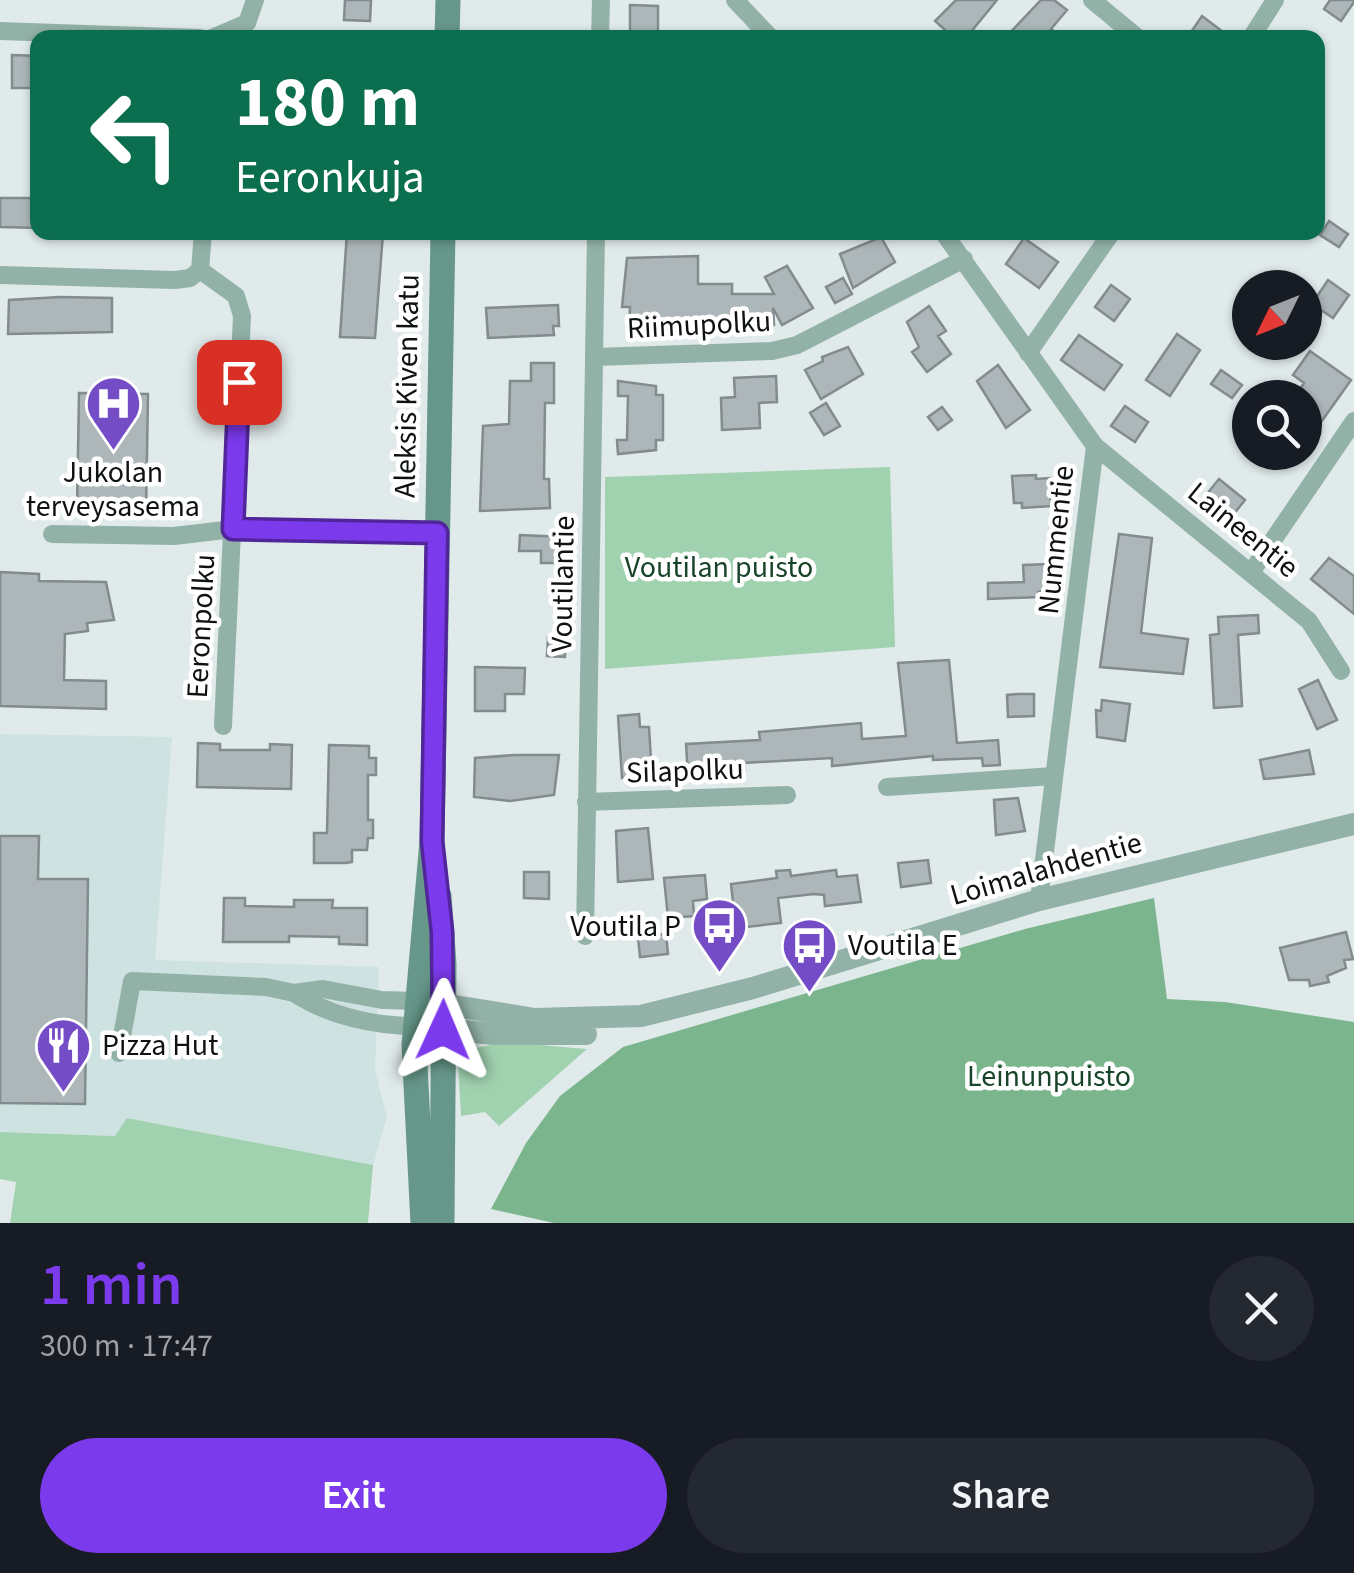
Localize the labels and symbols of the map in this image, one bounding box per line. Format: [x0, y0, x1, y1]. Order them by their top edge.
north arrow [1232, 270, 1322, 360]
street label: Aleksis Kiven katu [384, 274, 430, 498]
street label: Riimupolku [626, 300, 772, 350]
pin [197, 340, 282, 425]
hospital icon: Jukolan terveysasema [83, 374, 143, 453]
place label: Jukolan terveysasema [26, 451, 200, 528]
street label: Nummentie [1027, 464, 1085, 616]
street label: Laineentie [1178, 472, 1308, 588]
street label: Voutilantie [540, 515, 586, 653]
park label: Voutilan puisto [625, 546, 813, 589]
street label: Eeronpolku [176, 553, 226, 699]
street label: Silapolku [626, 747, 744, 795]
street label: Loimalahdentie [945, 821, 1147, 917]
bus stop icon: Voutila P [690, 896, 750, 975]
place label: Voutila P [570, 905, 681, 948]
bus stop icon: Voutila E [779, 915, 839, 994]
place label: Voutila E [848, 924, 958, 967]
position arrow [391, 978, 495, 1082]
restaurant icon: Pizza Hut [33, 1015, 93, 1094]
place label: Pizza Hut [102, 1024, 218, 1067]
park label: Leinunpuisto [967, 1055, 1131, 1098]

